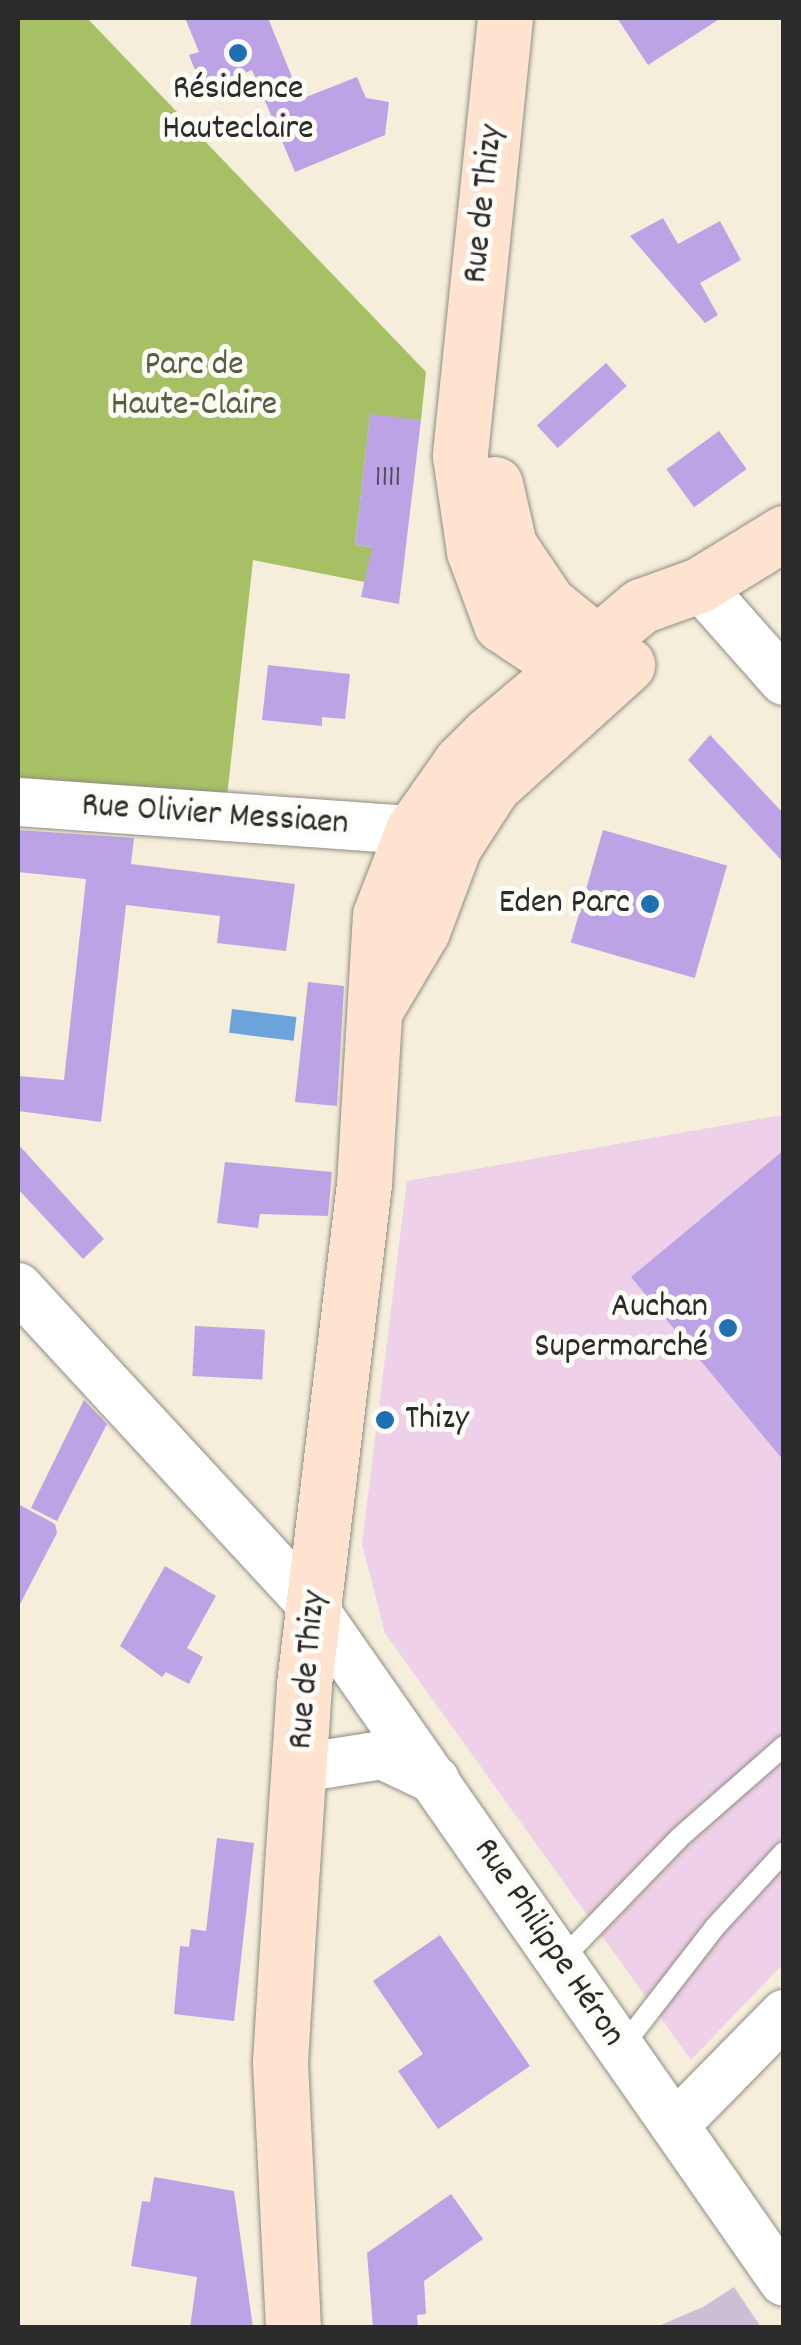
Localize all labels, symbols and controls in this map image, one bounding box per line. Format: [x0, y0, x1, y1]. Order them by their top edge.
marker: Résidence Hauteclaire [227, 42, 249, 64]
place label: Résidence Hauteclaire [162, 69, 314, 151]
street label: Rue de Thizy [456, 123, 514, 285]
park label: Parc de Haute-Claire [111, 345, 277, 427]
house number: 1111 [375, 462, 401, 498]
street label: Rue Olivier Messiaen [80, 786, 350, 846]
place label: Eden Parc [499, 883, 630, 925]
marker: Eden Parc [639, 893, 661, 915]
place label: Auchan Supermarché [534, 1287, 708, 1369]
marker: Auchan Supermarché [717, 1317, 739, 1339]
place label: Thizy [405, 1399, 469, 1441]
marker: Thizy [374, 1409, 396, 1431]
street label: Rue de Thizy [281, 1589, 337, 1751]
street label: Rue Philippe Héron [463, 1831, 633, 2055]

